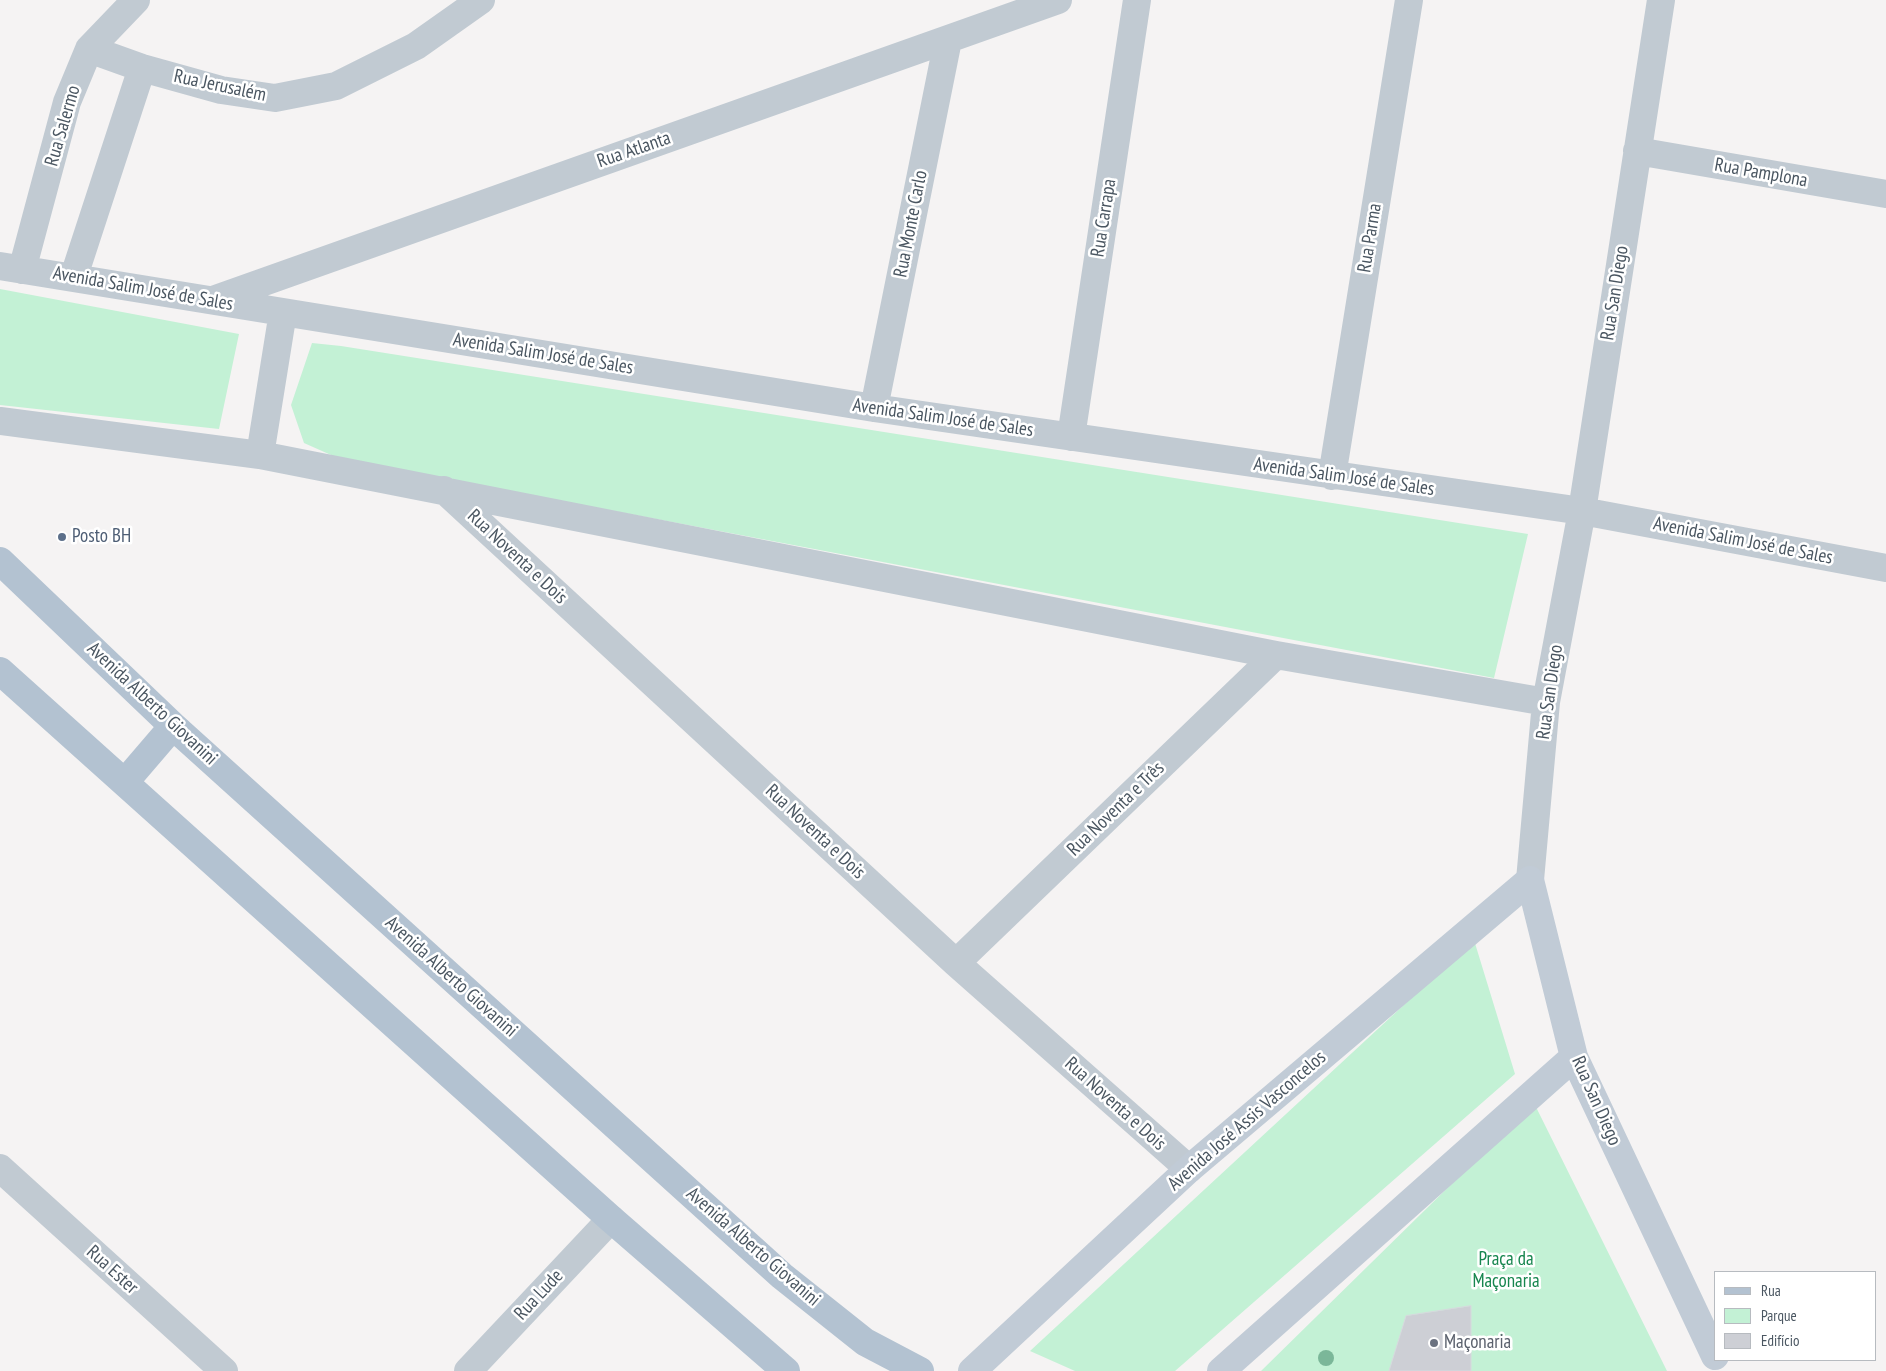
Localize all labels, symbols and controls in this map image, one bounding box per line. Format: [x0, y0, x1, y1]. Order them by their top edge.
street label: Rua Jerusalém [172, 65, 268, 107]
street label: Rua Salermo [41, 83, 85, 169]
street label: Rua Atlanta [594, 127, 674, 173]
street label: Rua Pamplona [1713, 154, 1809, 192]
street label: Rua Monte Carlo [889, 169, 933, 279]
street label: Rua Carrapa [1087, 177, 1121, 259]
street label: Rua Parma [1353, 202, 1387, 274]
street label: Rua San Diego [1596, 244, 1634, 342]
street label: Avenida Salim José de Sales [51, 262, 235, 316]
street label: Avenida Salim José de Sales [451, 328, 635, 380]
street label: Avenida Salim José de Sales [851, 394, 1035, 442]
street label: Avenida Salim José de Sales [1252, 453, 1436, 501]
street label: Rua Noventa e Dois [462, 505, 572, 609]
street label: Avenida Salim José de Sales [1651, 512, 1835, 570]
place label: Posto BH [72, 526, 131, 548]
marker: Posto BH [56, 531, 68, 543]
street label: Avenida Alberto Giovanini [82, 638, 222, 770]
street label: Rua San Diego [1532, 643, 1568, 741]
street label: Rua Noventa e Três [1063, 757, 1169, 861]
street label: Rua Noventa e Dois [760, 780, 870, 884]
street label: Avenida Alberto Giovanini [380, 912, 522, 1042]
street label: Avenida José Assis Vasconcelos [1163, 1046, 1331, 1196]
street label: Rua Noventa e Dois [1060, 1053, 1170, 1155]
street label: Rua San Diego [1566, 1053, 1626, 1149]
street label: Avenida Alberto Giovanini [681, 1183, 825, 1311]
street label: Rua Ester [81, 1241, 143, 1299]
park label: Praça da Maçonaria [1472, 1249, 1540, 1293]
street label: Rua Lude [510, 1265, 568, 1325]
legend [1714, 1271, 1876, 1361]
text: Rua [1761, 1281, 1781, 1300]
text: Parque [1761, 1306, 1797, 1325]
text: Edifício [1761, 1331, 1799, 1350]
place label: Maçonaria [1444, 1332, 1511, 1354]
marker: Maçonaria [1428, 1337, 1440, 1349]

